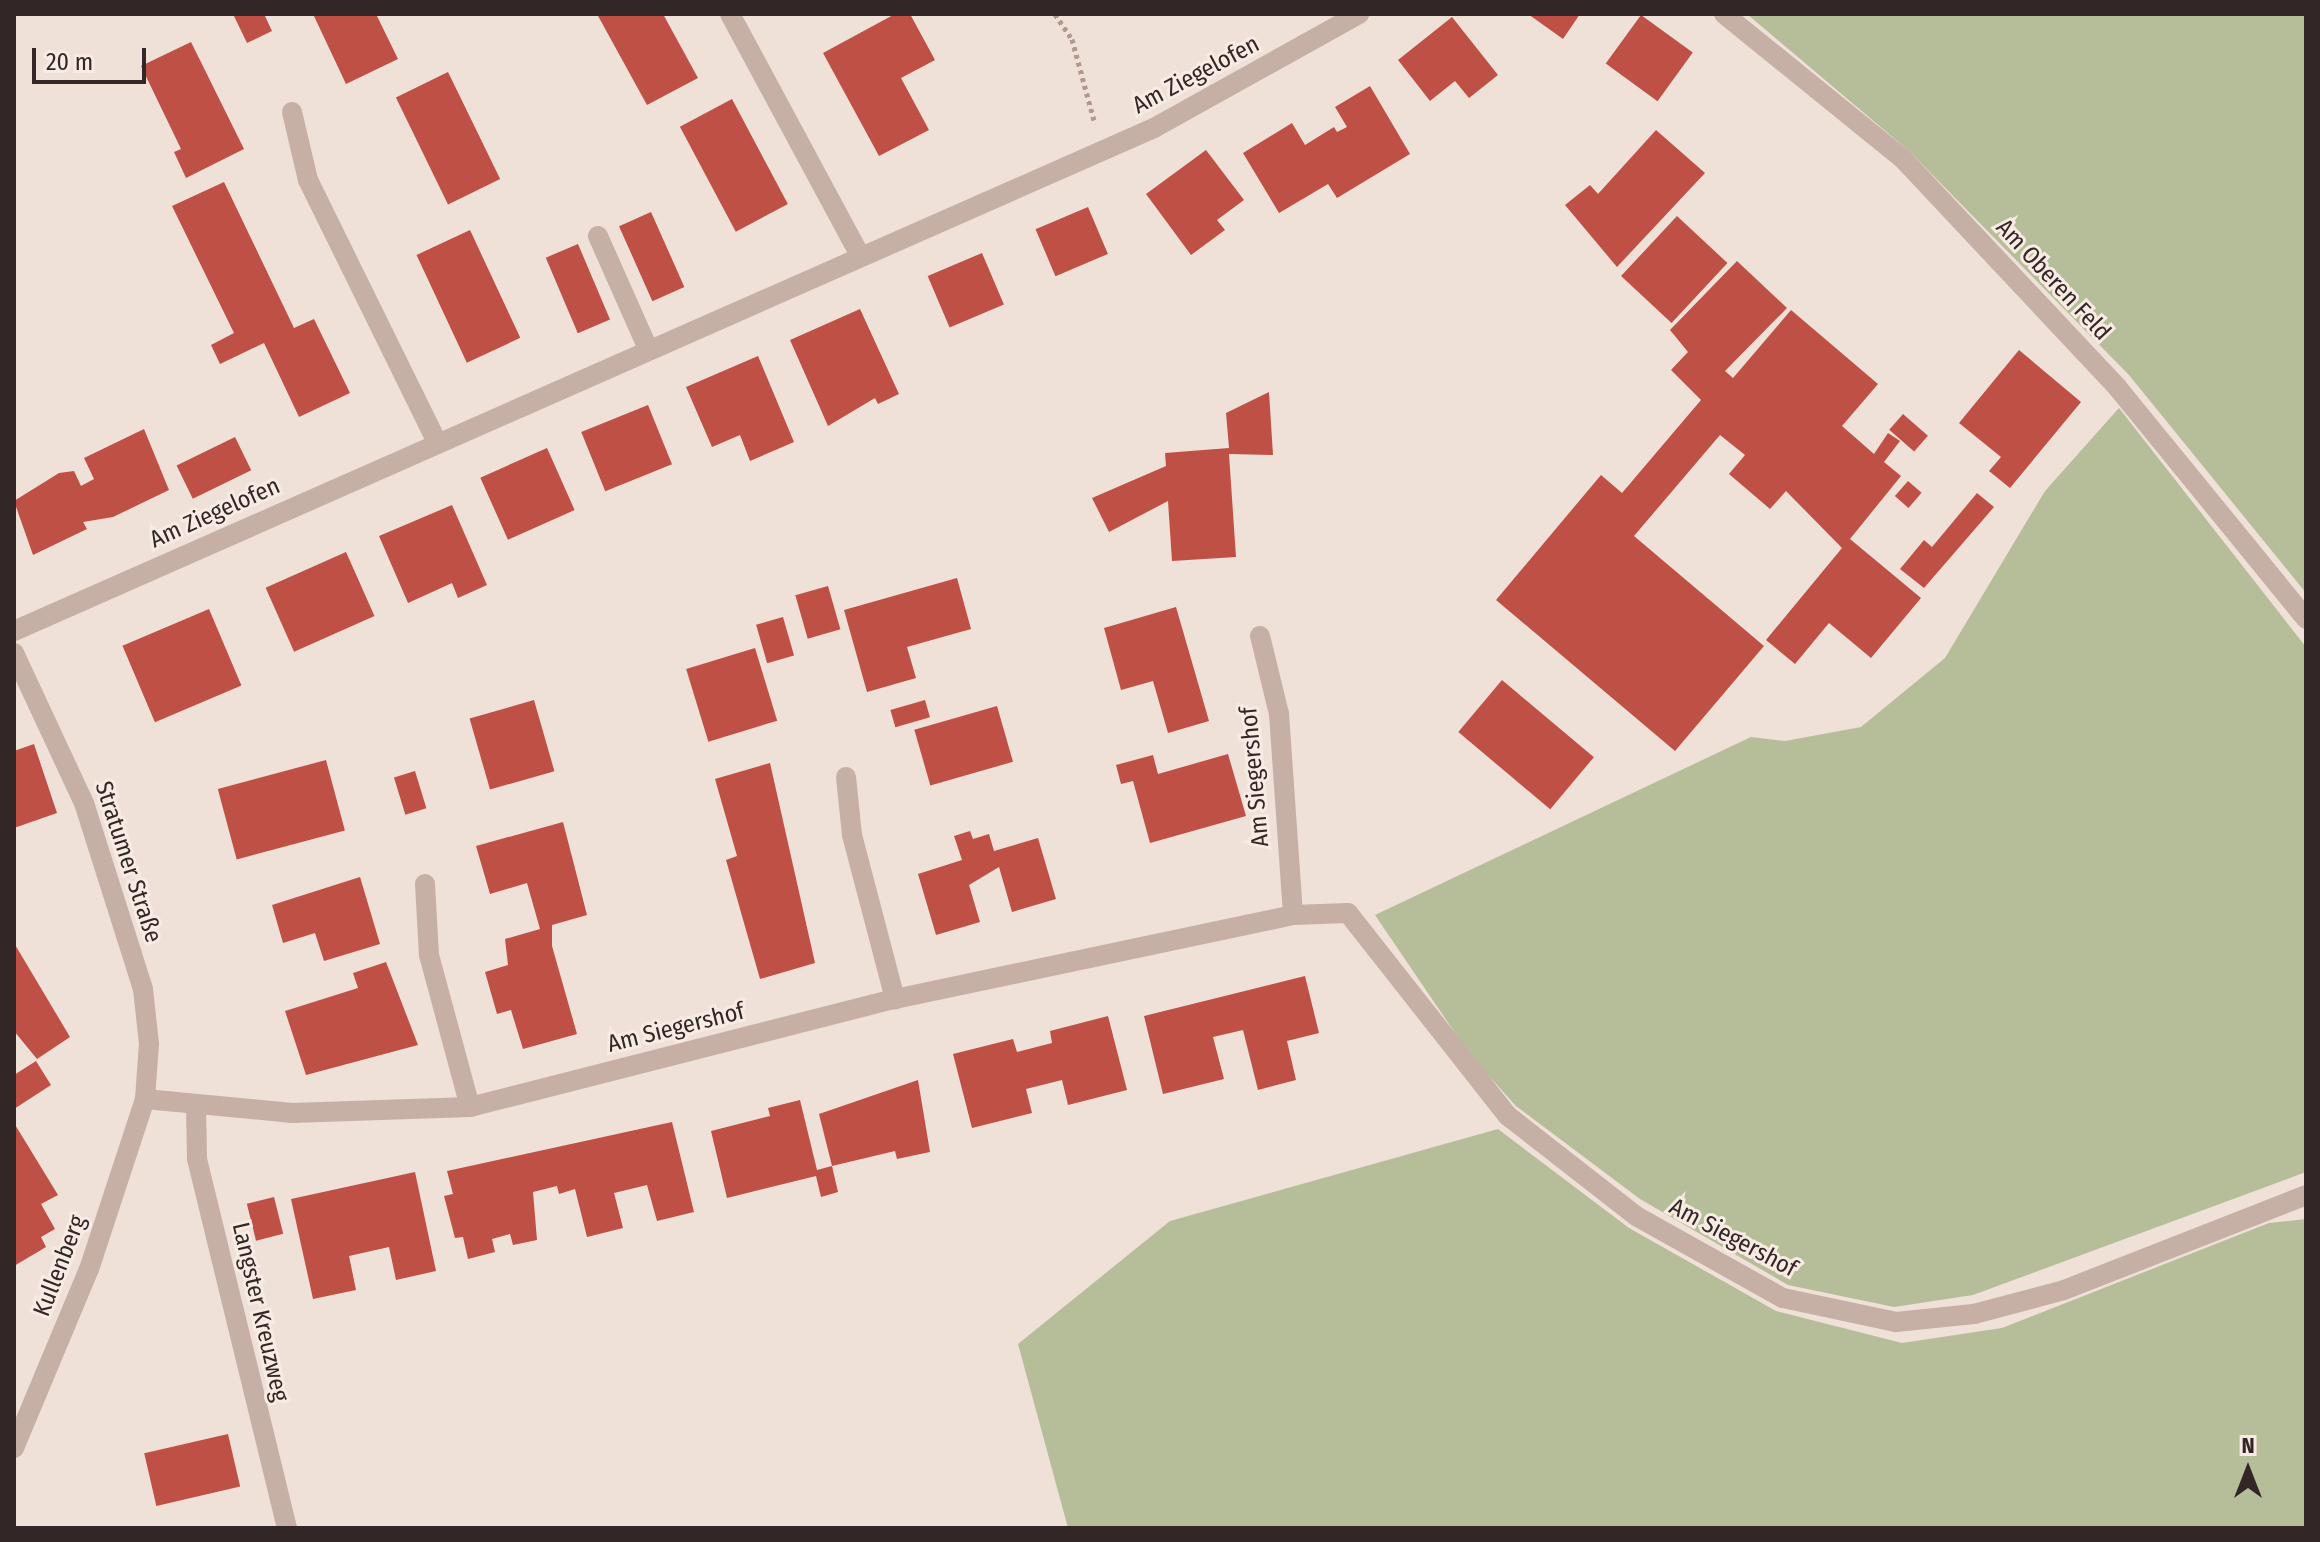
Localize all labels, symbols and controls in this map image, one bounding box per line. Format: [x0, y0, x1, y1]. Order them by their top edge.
street label: Am Ziegelofen [1128, 30, 1264, 120]
scale bar [36, 32, 150, 82]
text: 20 m [46, 48, 93, 76]
street label: Am Oberen Feld [1990, 214, 2116, 346]
street label: Am Ziegelofen [146, 472, 284, 554]
street label: Am Siegershof [1235, 706, 1275, 848]
street label: Stratumer Straße [88, 778, 168, 946]
street label: Am Siegershof [605, 997, 747, 1059]
street label: Am Siegershof [1664, 1192, 1802, 1284]
street label: Kullenberg [28, 1211, 92, 1321]
street label: Langster Kreuzweg [225, 1220, 295, 1404]
north arrow [2208, 1430, 2288, 1510]
text: N [2241, 1432, 2255, 1459]

